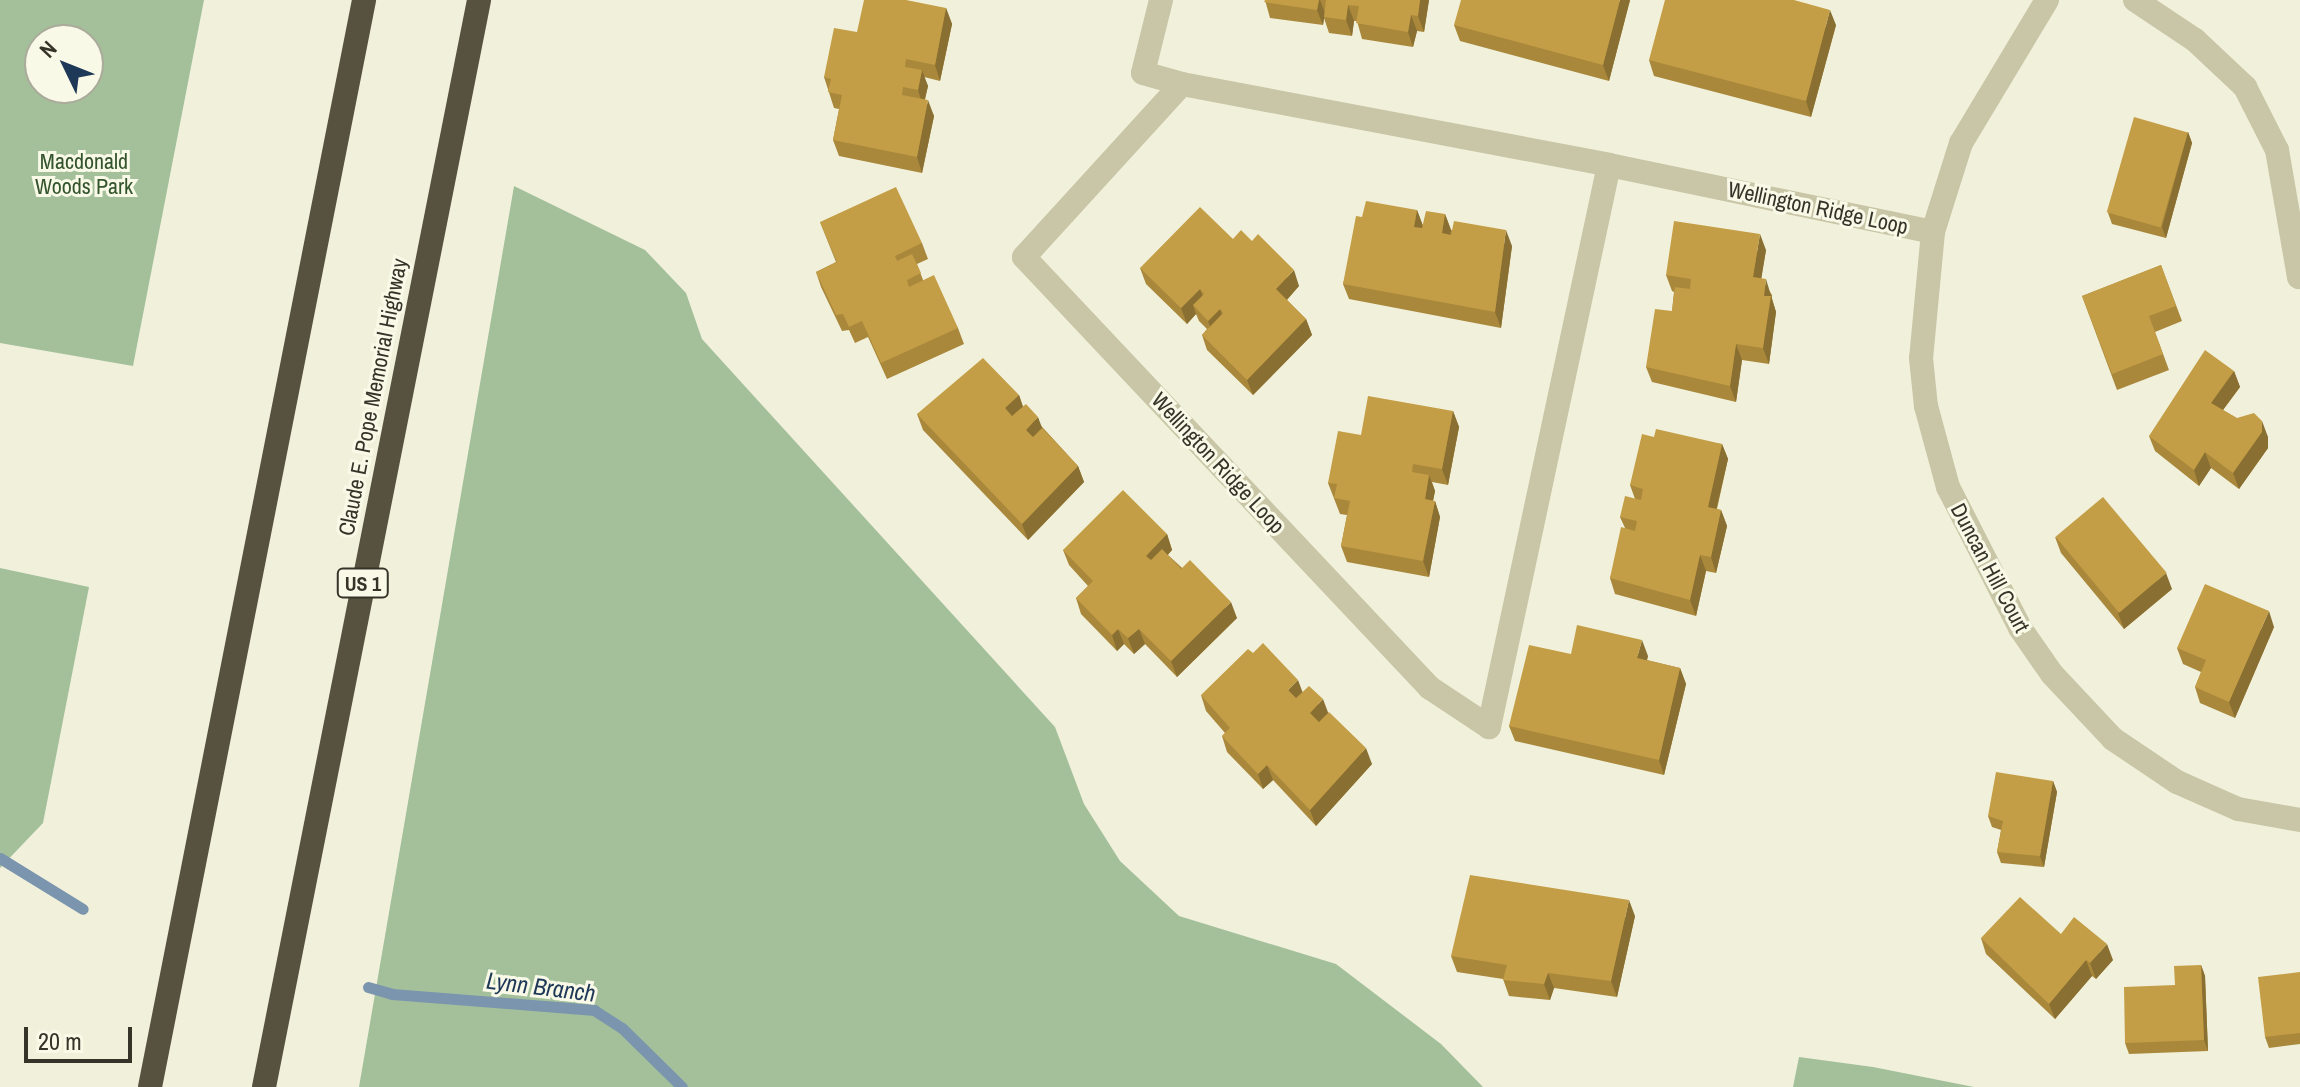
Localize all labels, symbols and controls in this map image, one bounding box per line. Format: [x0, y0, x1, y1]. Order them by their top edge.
north arrow [24, 24, 104, 104]
text: N [32, 34, 63, 64]
park label: Macdonald Woods Park [35, 148, 133, 200]
street label: Wellington Ridge Loop [1726, 176, 1910, 240]
street label: Claude E. Pope Memorial Highway [333, 256, 413, 538]
street label: Wellington Ridge Loop [1146, 387, 1290, 539]
street label: Duncan Hill Court [1945, 499, 2035, 637]
road number: US 1 [335, 567, 391, 599]
water label: Lynn Branch [485, 966, 597, 1008]
scale bar [28, 1011, 136, 1061]
text: 20 m [38, 1025, 82, 1057]

